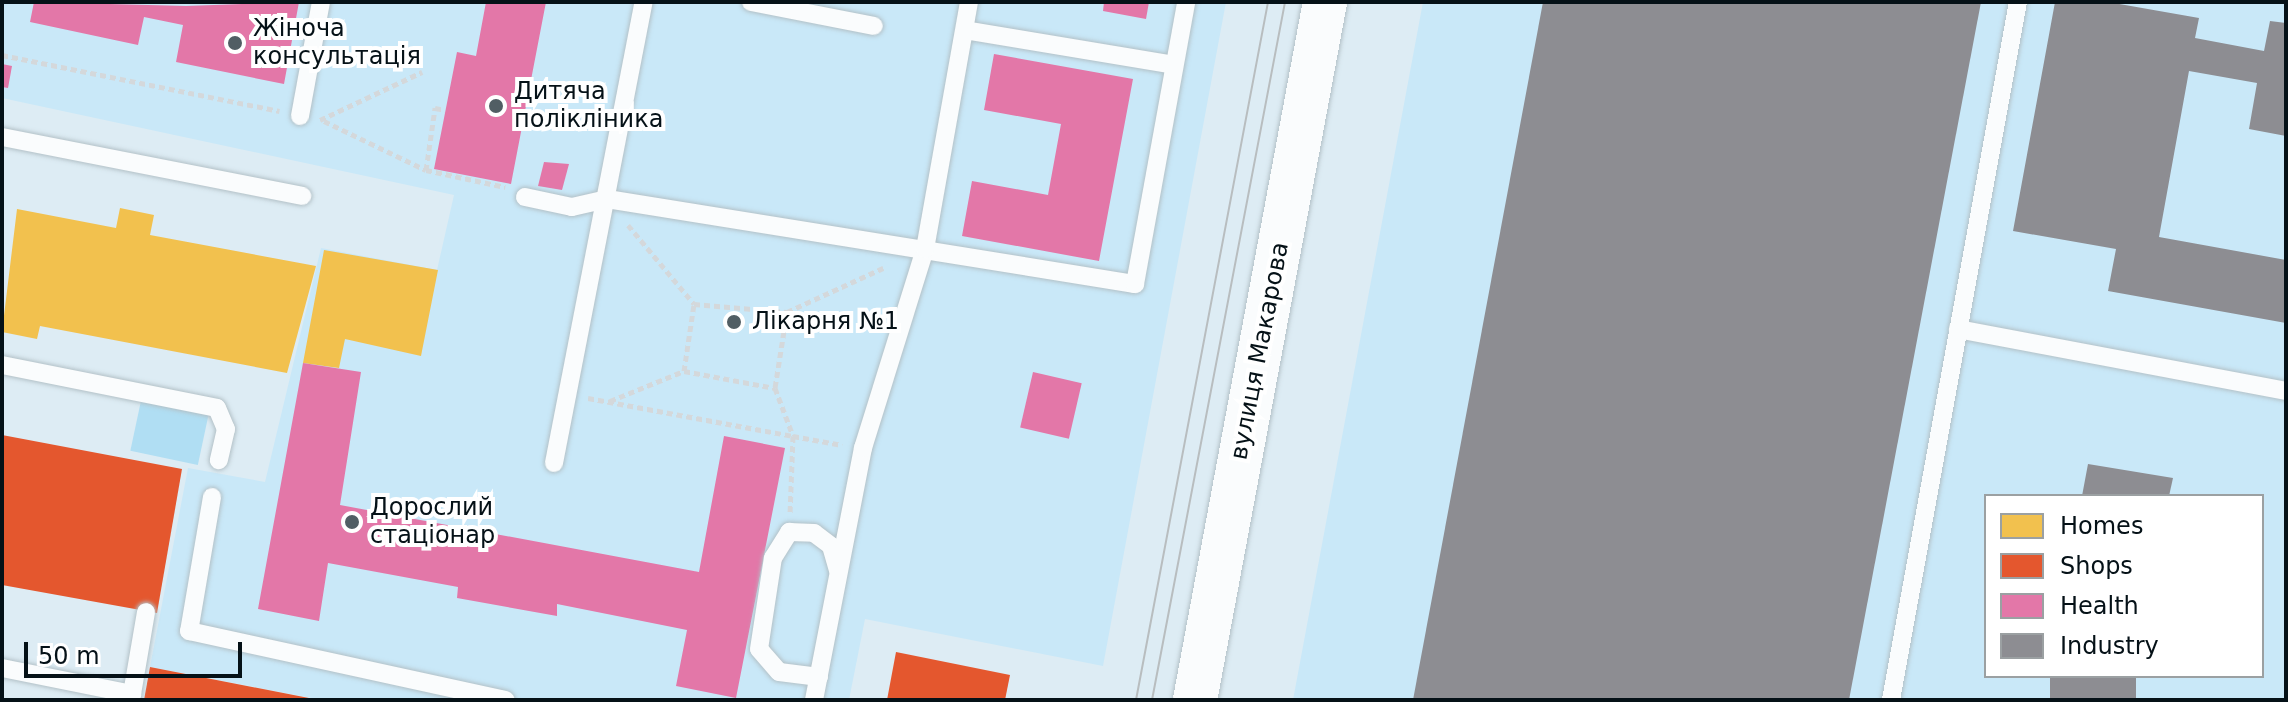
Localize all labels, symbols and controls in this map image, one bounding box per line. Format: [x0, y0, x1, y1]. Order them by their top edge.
place label: Жіноча консультація [253, 15, 421, 71]
marker: Жіноча консультація [224, 32, 246, 54]
place label: Дитяча полікліника [514, 78, 663, 134]
marker: Дитяча полікліника [485, 95, 507, 117]
street label: вулиця Макарова [1225, 240, 1295, 462]
place label: Лікарня №1 [752, 308, 899, 336]
marker: Лікарня №1 [723, 311, 745, 333]
place label: Дорослий стаціонар [370, 494, 495, 550]
legend [1984, 494, 2264, 678]
marker: Дорослий стаціонар [341, 511, 363, 533]
text: Homes [2060, 512, 2143, 540]
text: Shops [2060, 552, 2133, 580]
text: Health [2060, 592, 2139, 620]
scale bar [28, 626, 246, 676]
text: Industry [2060, 632, 2159, 660]
text: 50 m [38, 642, 100, 670]

